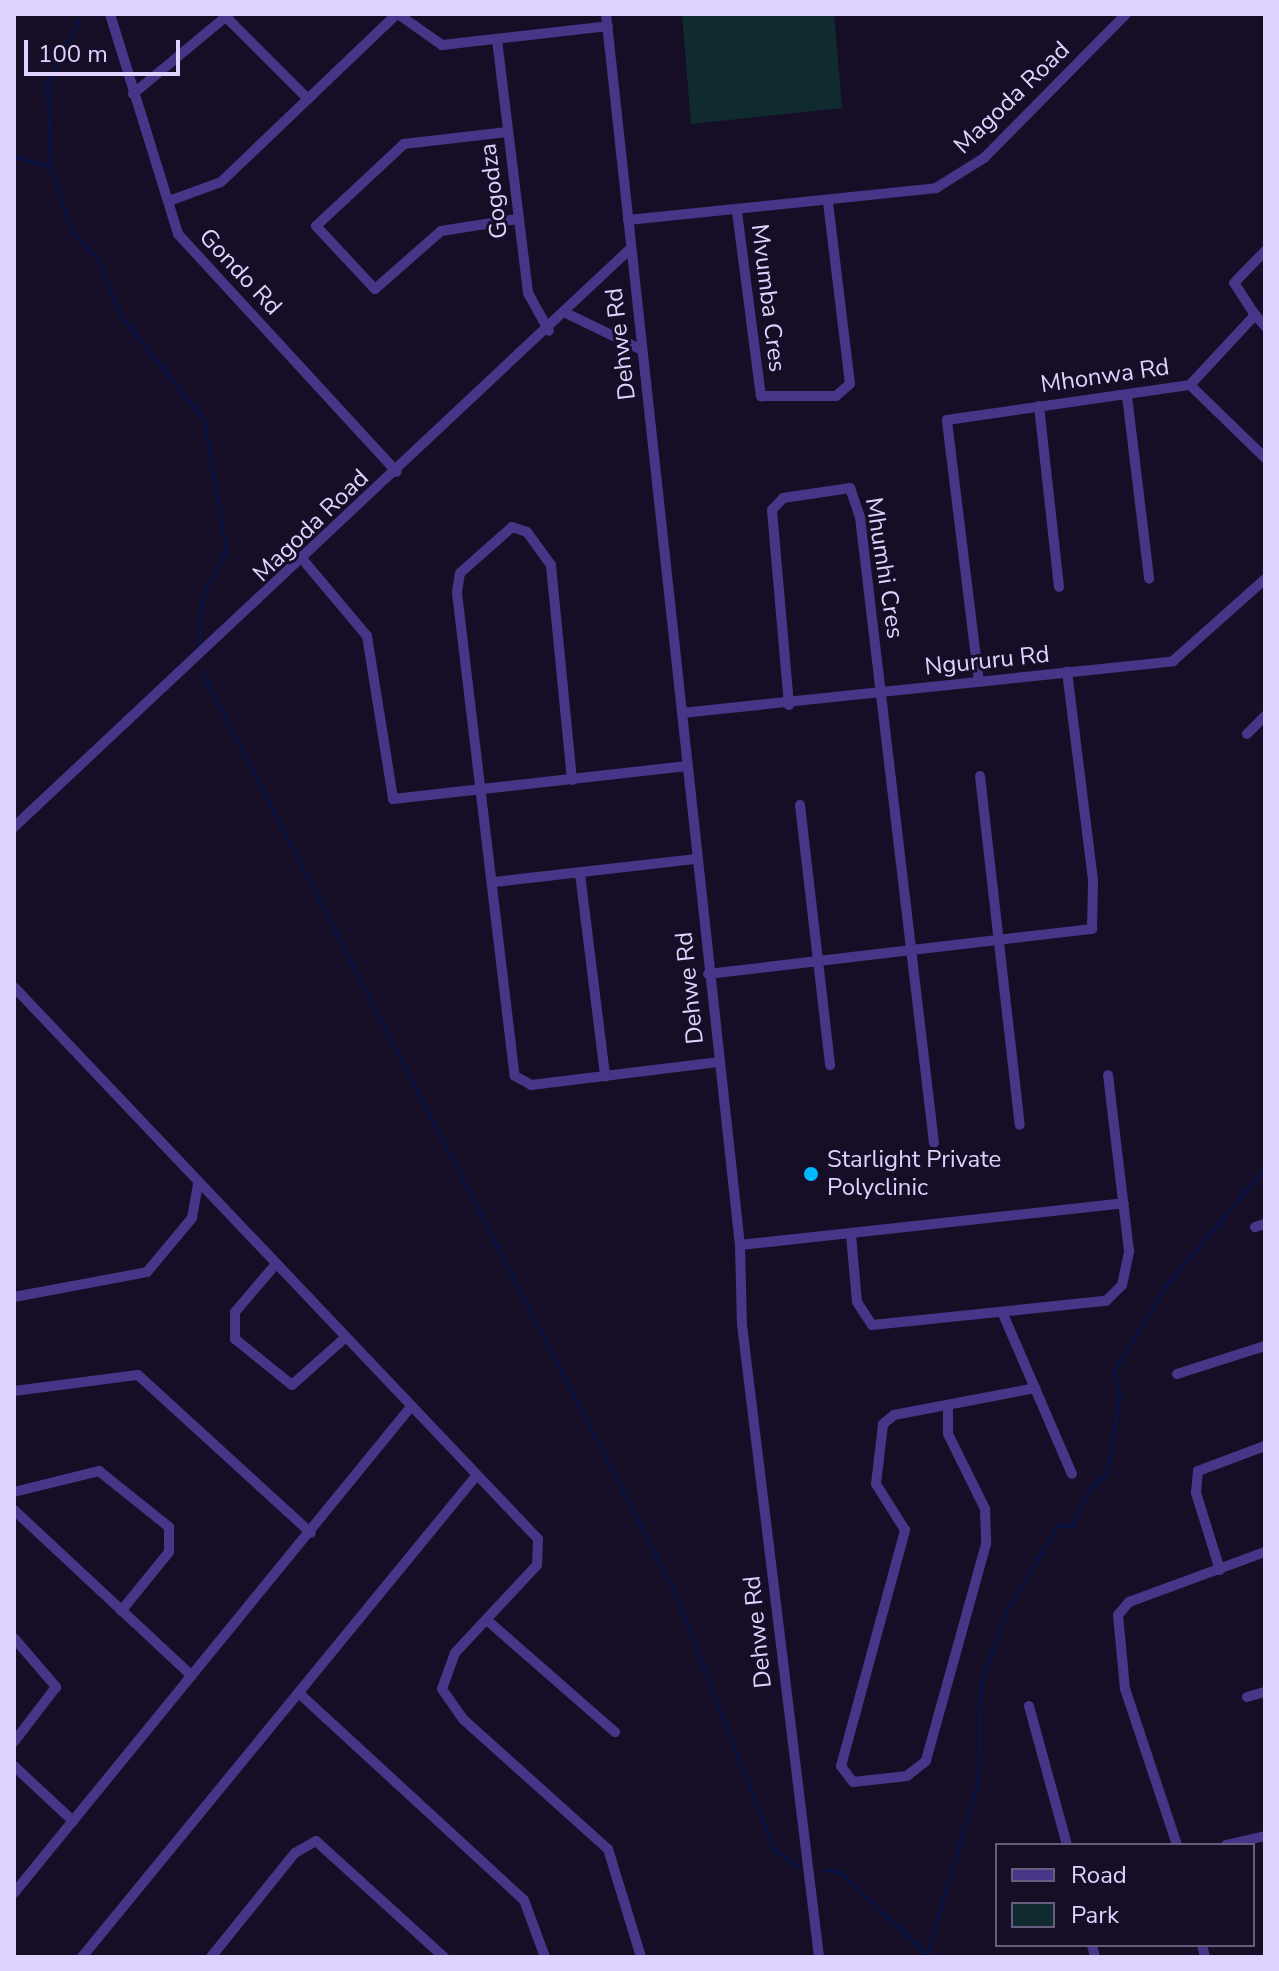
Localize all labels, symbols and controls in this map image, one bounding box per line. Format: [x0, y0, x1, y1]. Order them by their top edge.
scale bar [28, 24, 184, 74]
street label: Magoda Road [948, 36, 1076, 160]
text: 100 m [38, 38, 108, 70]
street label: Gogodza [474, 142, 514, 240]
street label: Mvumba Cres [745, 222, 791, 374]
street label: Gondo Rd [193, 223, 287, 321]
street label: Dehwe Rd [600, 286, 642, 402]
street label: Mhonwa Rd [1039, 353, 1171, 399]
street label: Magoda Road [247, 464, 375, 588]
street label: Mhumhi Cres [859, 495, 909, 641]
street label: Ngururu Rd [923, 640, 1051, 682]
street label: Dehwe Rd [670, 930, 710, 1046]
place label: Starlight Private Polyclinic [827, 1146, 1001, 1202]
marker: Starlight Private Polyclinic [802, 1165, 820, 1183]
street label: Dehwe Rd [738, 1574, 778, 1690]
legend [995, 1843, 1255, 1947]
text: Road [1071, 1859, 1127, 1891]
text: Park [1071, 1899, 1119, 1931]

